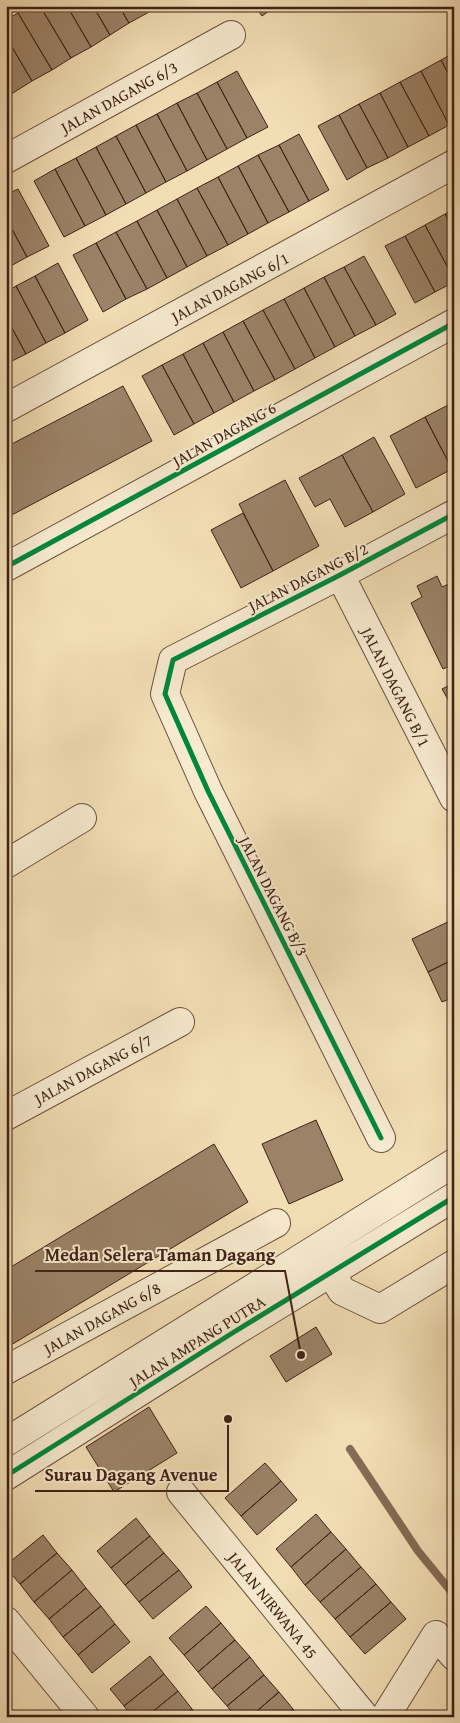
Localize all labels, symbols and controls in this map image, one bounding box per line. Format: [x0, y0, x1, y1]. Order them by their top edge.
street label: JALAN DAGANG 6/3 [54, 55, 182, 140]
street label: JALAN DAGANG 6/1 [165, 246, 293, 329]
street label: JALAN DAGANG 6 [166, 395, 280, 473]
street label: JALAN DAGANG B/2 [242, 536, 372, 619]
street label: JALAN DAGANG B/1 [354, 621, 437, 751]
street label: JALAN DAGANG B/3 [232, 830, 315, 960]
street label: JALAN DAGANG 6/7 [28, 1028, 156, 1111]
callout: Medan Selera Taman Dagang [35, 1238, 285, 1271]
text: Medan Selera Taman Dagang [45, 1241, 276, 1268]
street label: JALAN DAGANG 6/8 [37, 1276, 165, 1361]
street label: JALAN AMPANG PUTRA [122, 1289, 270, 1394]
callout: Surau Dagang Avenue [35, 1458, 228, 1491]
text: Surau Dagang Avenue [44, 1461, 218, 1488]
street label: JALAN NIRWANA 45 [221, 1545, 324, 1664]

